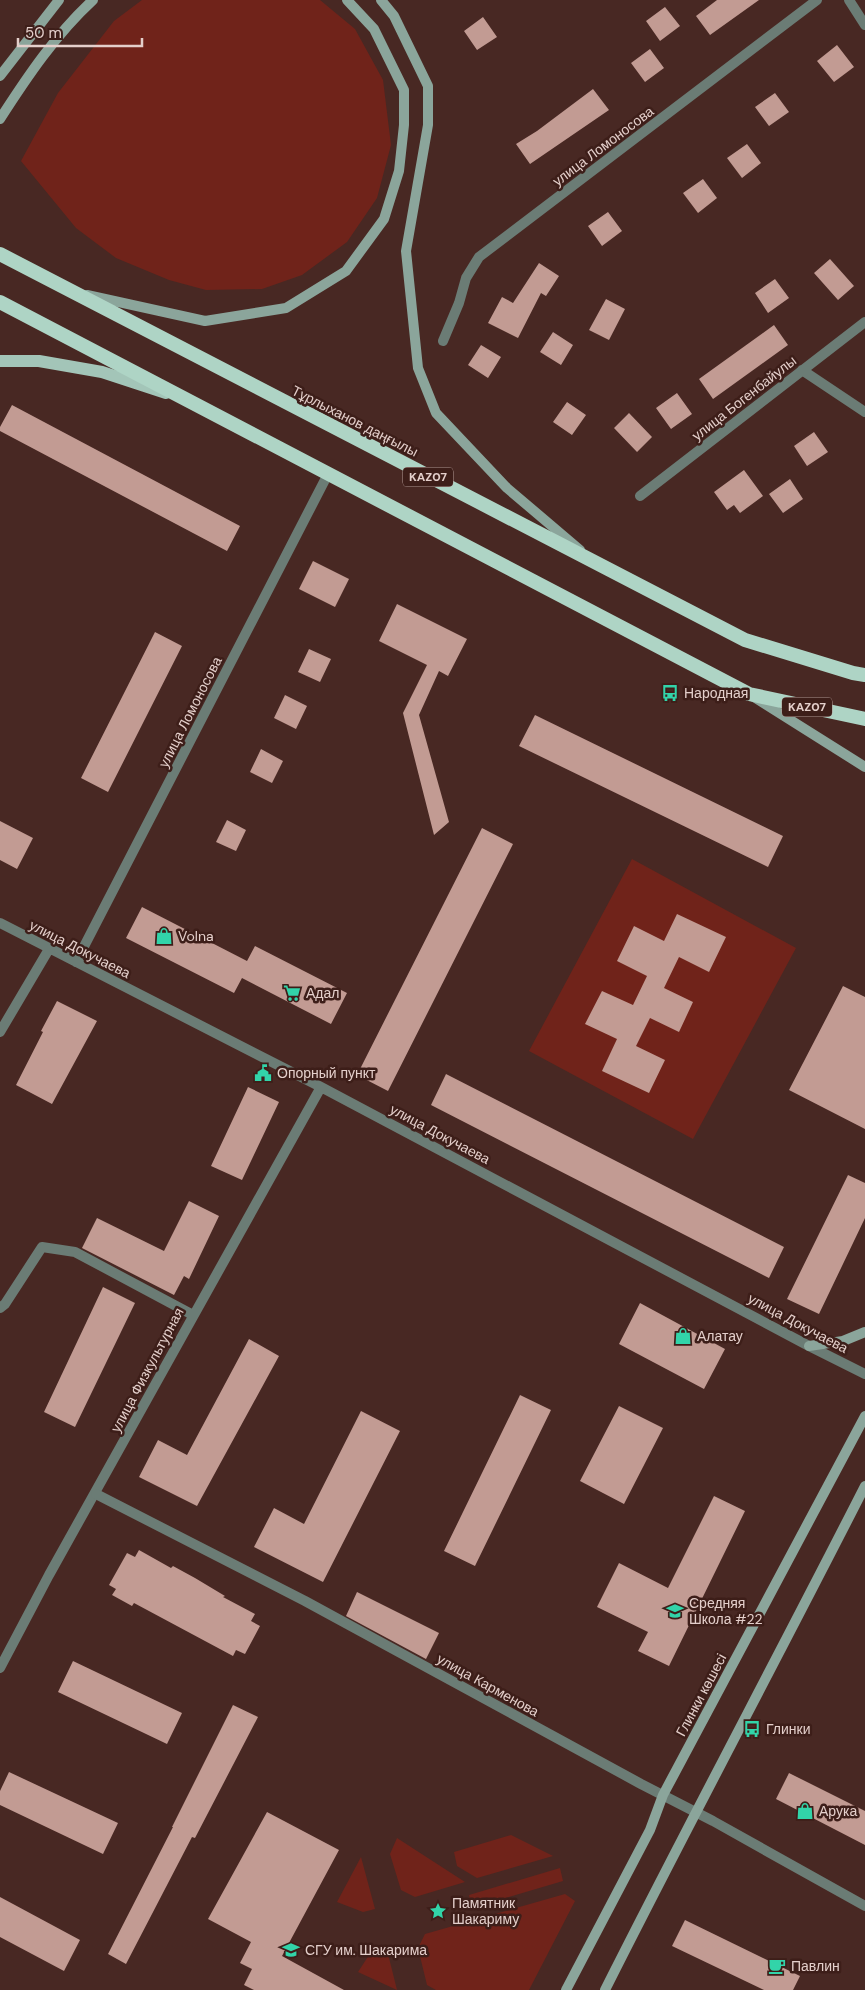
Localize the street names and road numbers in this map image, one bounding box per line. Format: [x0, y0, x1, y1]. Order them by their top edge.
street label: улица Ломоносова [549, 102, 657, 190]
street label: улица Богенбайулы [688, 352, 800, 444]
street label: Тұрлыханов даңғылы [289, 381, 421, 461]
road number: KAZ07 [403, 468, 453, 487]
street label: улица Ломоносова [154, 653, 226, 770]
road number: KAZ07 [782, 698, 832, 716]
street label: улица Докучаева [27, 916, 134, 982]
street label: улица Докучаева [387, 1100, 493, 1168]
street label: улица Докучаева [745, 1289, 851, 1357]
street label: улица Физкультурная [106, 1305, 188, 1435]
street label: улица Карменова [434, 1650, 542, 1721]
street label: Глинки көшесі [672, 1650, 730, 1740]

